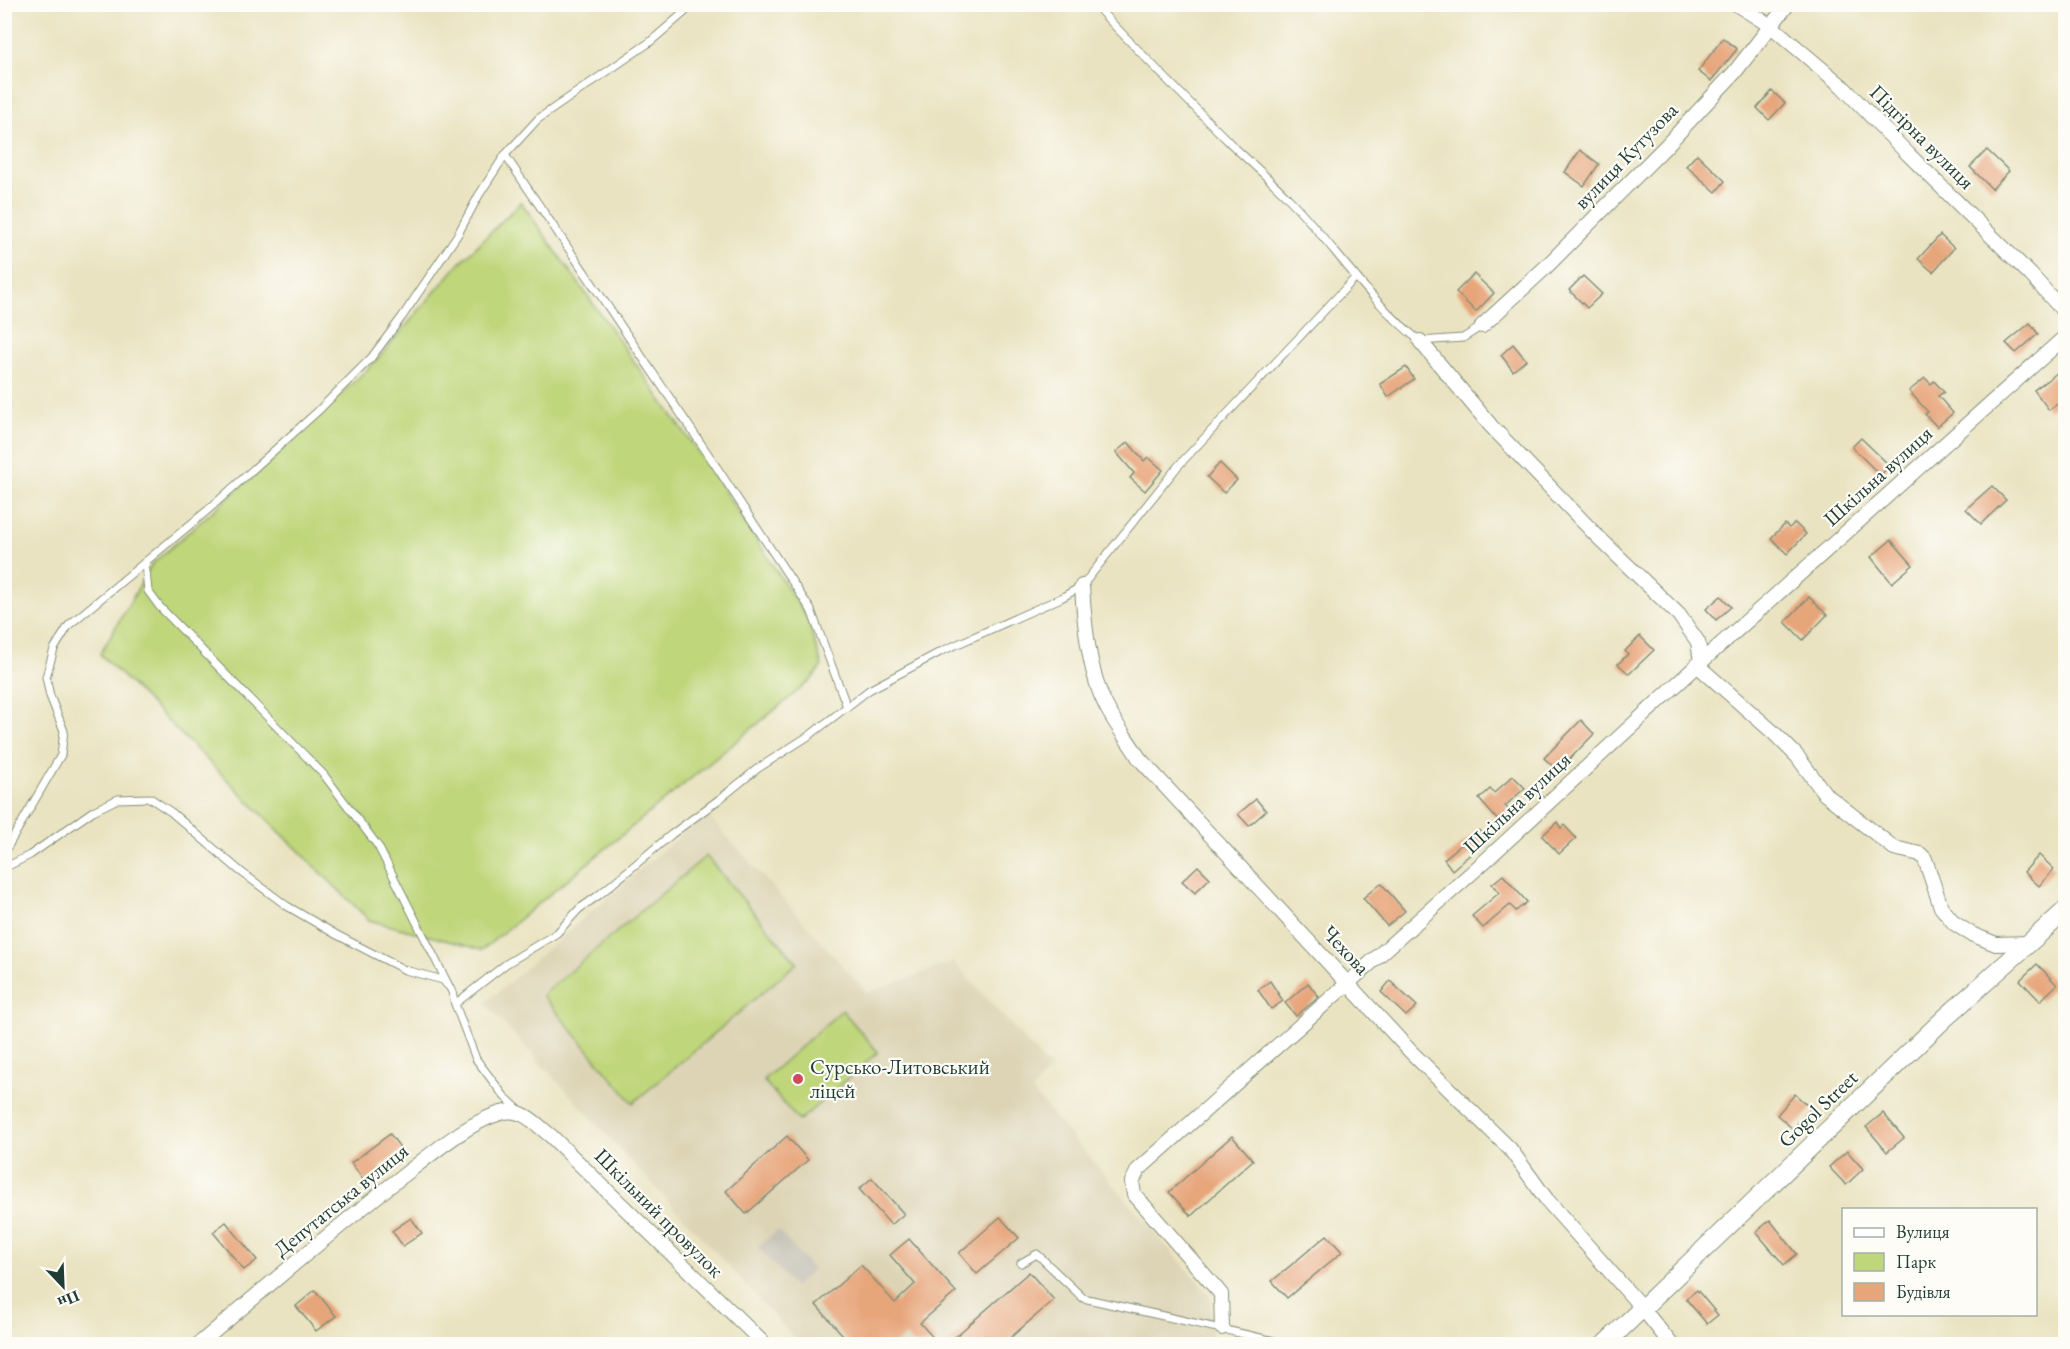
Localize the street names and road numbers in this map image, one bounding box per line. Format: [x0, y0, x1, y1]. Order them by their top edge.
street label: Підгірна вулиця [1864, 78, 1981, 195]
street label: вулиця Кутузова [1568, 96, 1684, 215]
street label: Шкільна вулиця [1818, 420, 1938, 532]
street label: Шкільна вулиця [1457, 746, 1576, 859]
street label: Чехова [1317, 919, 1377, 981]
street label: Gogol Street [1772, 1064, 1863, 1153]
street label: Депутатська вулиця [268, 1137, 414, 1262]
street label: Шкільний провулок [589, 1142, 730, 1283]

